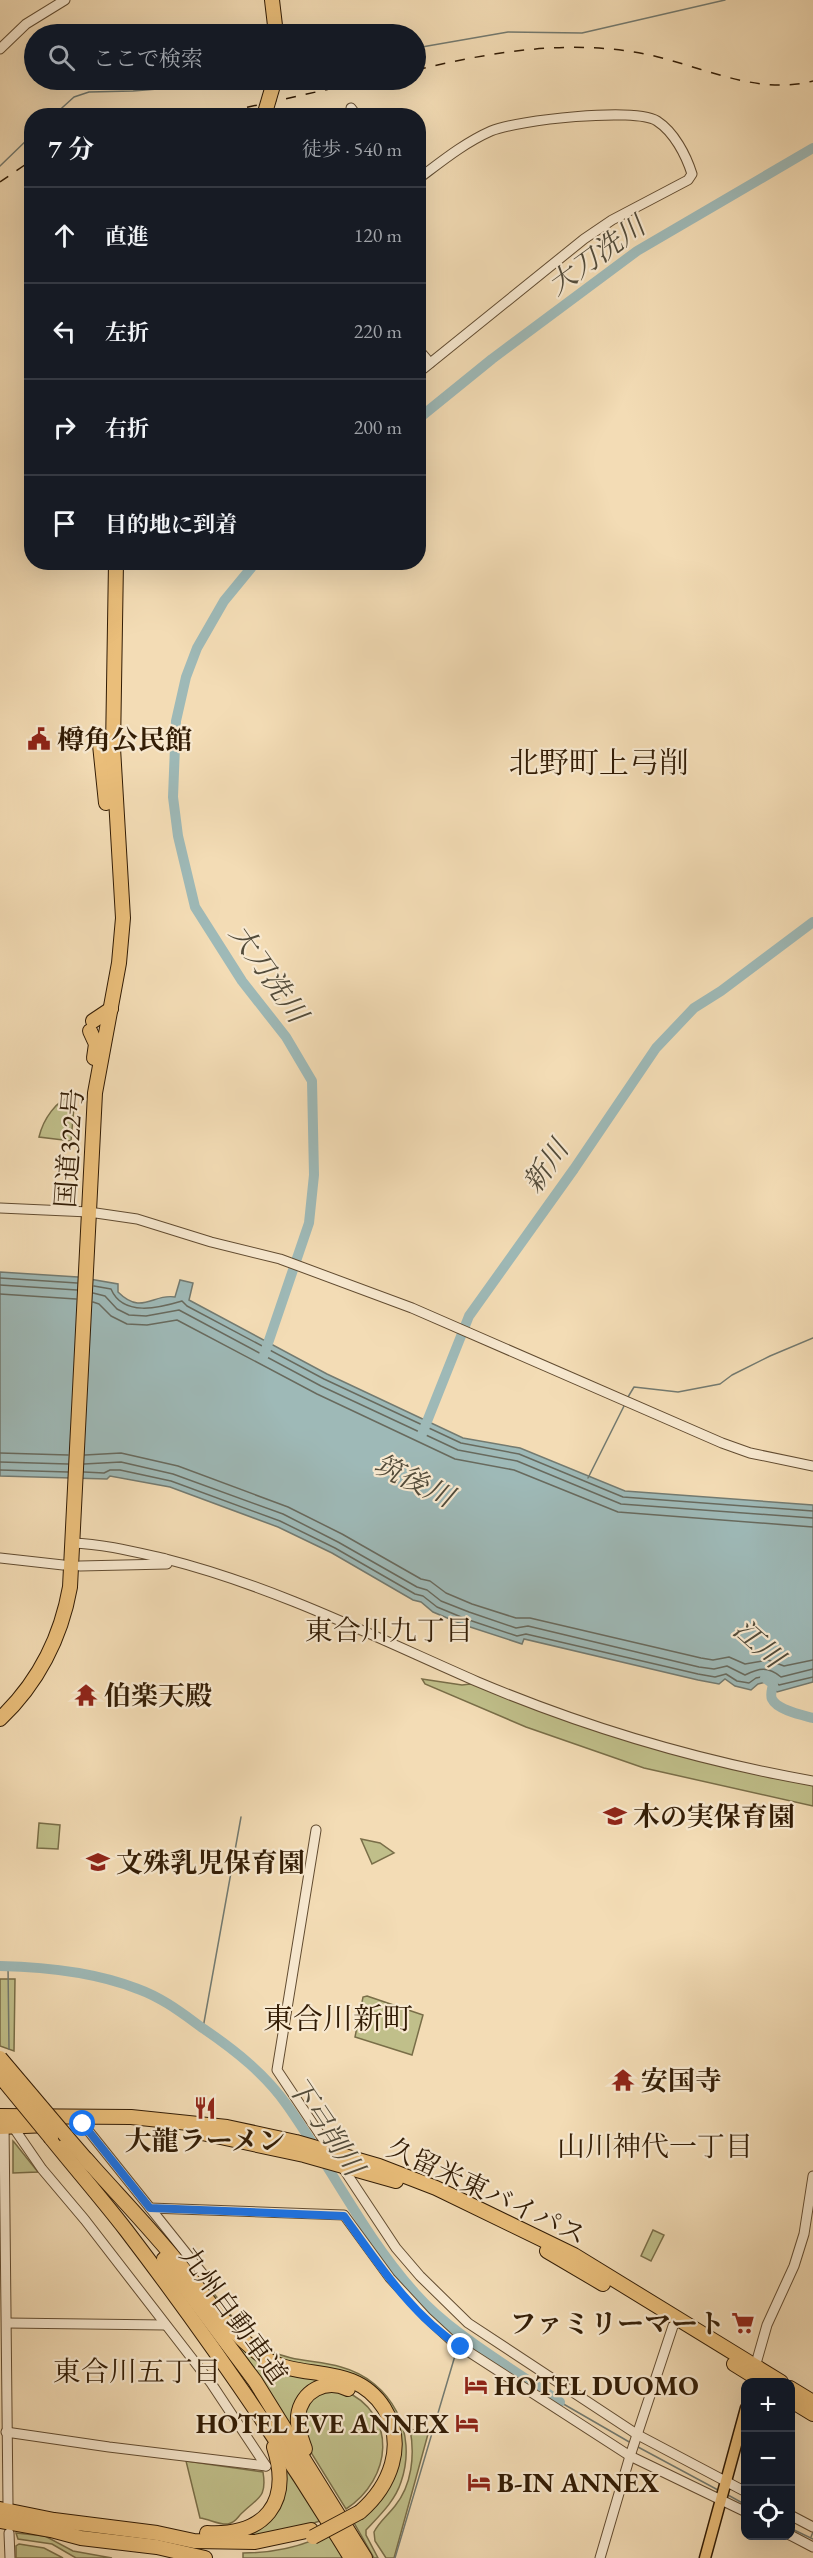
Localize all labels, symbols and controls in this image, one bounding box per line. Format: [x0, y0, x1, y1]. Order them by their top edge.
search box [24, 24, 426, 90]
icon: search [45, 41, 78, 74]
text: ここで検索 [93, 44, 203, 73]
text: 7 分 [48, 132, 94, 166]
text: 徒歩 · 540 m [302, 136, 402, 162]
water label: 大刀洗川 [540, 206, 654, 302]
icon: ahead [48, 219, 81, 252]
text: 直進 [105, 222, 149, 251]
text: 120 m [354, 222, 402, 248]
icon: left [48, 315, 81, 348]
text: 左折 [105, 318, 149, 347]
text: 220 m [354, 318, 402, 344]
icon: right [48, 411, 81, 444]
text: 右折 [105, 414, 149, 443]
text: 200 m [354, 414, 402, 440]
icon: arrive [48, 507, 81, 540]
text: 目的地に到着 [105, 510, 237, 539]
place label: 樽角公民館 [57, 722, 192, 757]
public building icon: 樽角公民館 [26, 726, 52, 752]
district label: 北野町上弓削 [509, 743, 689, 782]
water label: 大刀洗川 [222, 917, 318, 1032]
street label: 国道322号 [47, 1087, 91, 1209]
water label: 新川 [514, 1130, 578, 1199]
water label: 筑後川 [368, 1445, 462, 1516]
water label: 江川 [726, 1611, 794, 1677]
district label: 東合川九丁目 [305, 1612, 473, 1648]
place label: 伯楽天殿 [104, 1678, 212, 1713]
temple icon: 伯楽天殿 [73, 1682, 99, 1708]
place label: 木の実保育園 [633, 1799, 795, 1834]
school or university icon: 木の実保育園 [602, 1803, 628, 1829]
place label: 文殊乳児保育園 [116, 1845, 305, 1880]
school or university icon: 文殊乳児保育園 [85, 1849, 111, 1875]
district label: 東合川新町 [263, 1999, 413, 2038]
place label: 安国寺 [641, 2063, 722, 2098]
temple icon: 安国寺 [610, 2067, 636, 2093]
water label: 下弓削川 [280, 2070, 374, 2185]
restaurant icon: 大龍ラーメン [192, 2095, 218, 2121]
route start [69, 2110, 95, 2136]
place label: 大龍ラーメン [125, 2123, 285, 2158]
district label: 山川神代一丁目 [557, 2128, 753, 2164]
street label: 久留米東バイパス [382, 2130, 592, 2252]
street label: 九州自動車道 [172, 2239, 296, 2391]
place label: ファミリーマート [510, 2306, 725, 2341]
supermarket icon: ファミリーマート [730, 2310, 756, 2336]
route end [447, 2333, 473, 2359]
district label: 東合川五丁目 [53, 2353, 221, 2389]
place label: HOTEL DUOMO [494, 2368, 699, 2403]
hotel icon: HOTEL DUOMO [463, 2372, 489, 2398]
map controls [741, 2378, 795, 2540]
button: + [741, 2378, 795, 2432]
place label: HOTEL EVE ANNEX [196, 2406, 450, 2441]
hotel icon: HOTEL EVE ANNEX [454, 2410, 480, 2436]
button: − [741, 2432, 795, 2486]
place label: B-IN ANNEX [497, 2465, 660, 2500]
hotel icon: B-IN ANNEX [466, 2469, 492, 2495]
button: locate [741, 2486, 795, 2540]

